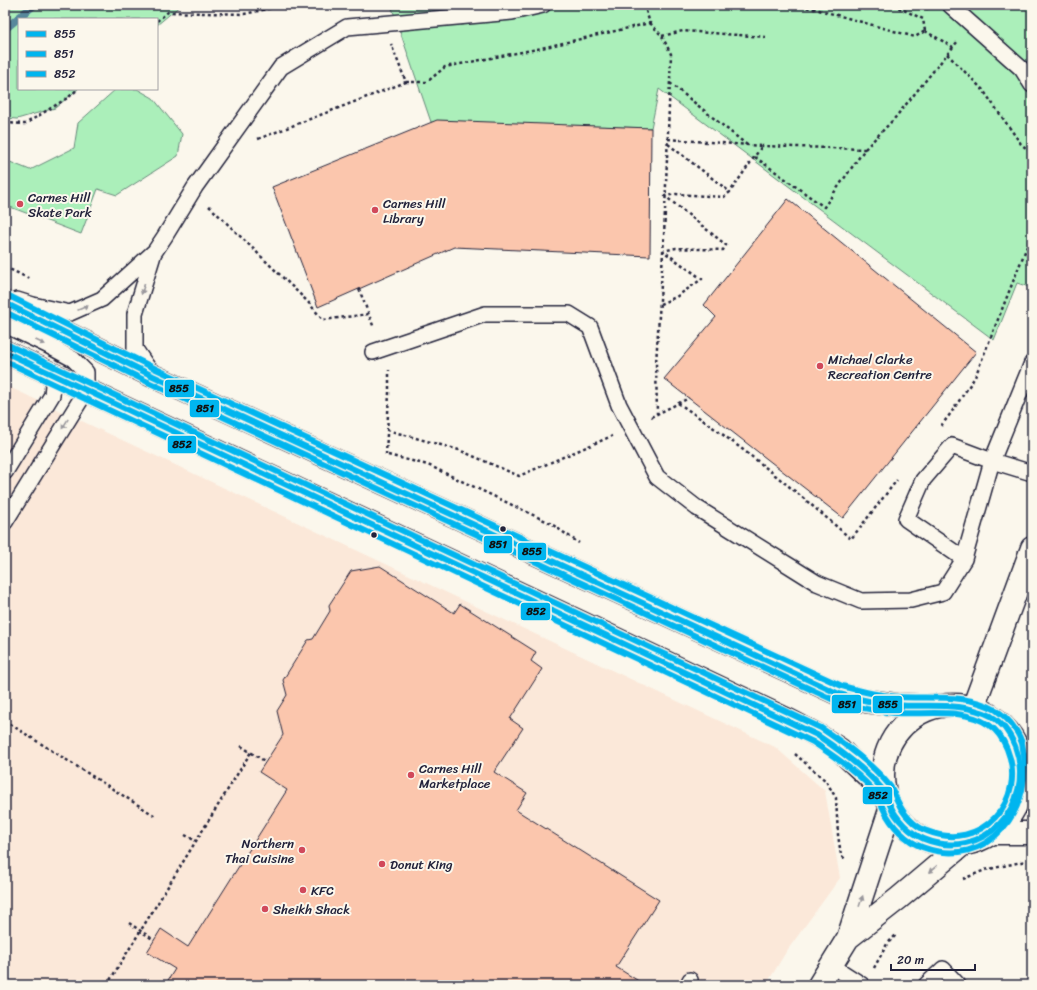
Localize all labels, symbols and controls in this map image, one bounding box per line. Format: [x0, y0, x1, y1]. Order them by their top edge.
legend [18, 18, 158, 90]
text: 855 [54, 23, 76, 45]
text: 851 [54, 43, 74, 65]
text: 852 [54, 63, 76, 85]
place label: Carnes Hill Skate Park [28, 186, 92, 224]
place label: Carnes Hill Library [383, 192, 446, 230]
marker: Carnes Hill Skate Park [15, 199, 25, 209]
marker: Carnes Hill Library [370, 205, 380, 215]
one-way arrow [140, 283, 146, 295]
one-way arrow [77, 304, 89, 310]
one-way arrow [35, 339, 46, 345]
place label: Michael Clarke Recreation Centre [828, 348, 932, 386]
marker: Michael Clarke Recreation Centre [815, 361, 825, 371]
line badge: 855 [164, 379, 195, 398]
text: 855 [168, 379, 189, 398]
line badge: 851 [189, 399, 220, 418]
text: 851 [195, 399, 214, 418]
one-way arrow [62, 418, 69, 430]
line badge: 852 [167, 435, 197, 454]
text: 852 [171, 435, 193, 454]
unlabelled marker [498, 524, 508, 534]
unlabelled marker [369, 530, 379, 540]
line badge: 851 [483, 535, 513, 554]
text: 851 [488, 535, 507, 554]
line badge: 855 [517, 542, 547, 561]
text: 855 [521, 542, 542, 561]
line badge: 852 [520, 602, 551, 621]
text: 852 [525, 602, 547, 621]
line badge: 851 [831, 694, 862, 714]
text: 851 [837, 695, 856, 714]
line badge: 855 [872, 695, 903, 714]
text: 855 [877, 695, 898, 714]
place label: Carnes Hill Marketplace [419, 757, 491, 795]
marker: Carnes Hill Marketplace [406, 770, 416, 780]
line badge: 852 [862, 786, 893, 805]
text: 852 [867, 786, 889, 805]
place label: Northern Thai Cuisine [225, 832, 294, 870]
marker: Northern Thai Cuisine [297, 845, 307, 855]
place label: Donut King [390, 853, 453, 876]
marker: Donut King [377, 859, 387, 869]
one-way arrow [927, 864, 938, 873]
place label: KFC [311, 879, 334, 902]
marker: KFC [298, 885, 308, 895]
one-way arrow [858, 895, 864, 907]
place label: Sheikh Shack [273, 898, 350, 921]
marker: Sheikh Shack [260, 904, 270, 914]
scale bar [891, 946, 975, 972]
text: 20 m [897, 949, 924, 971]

